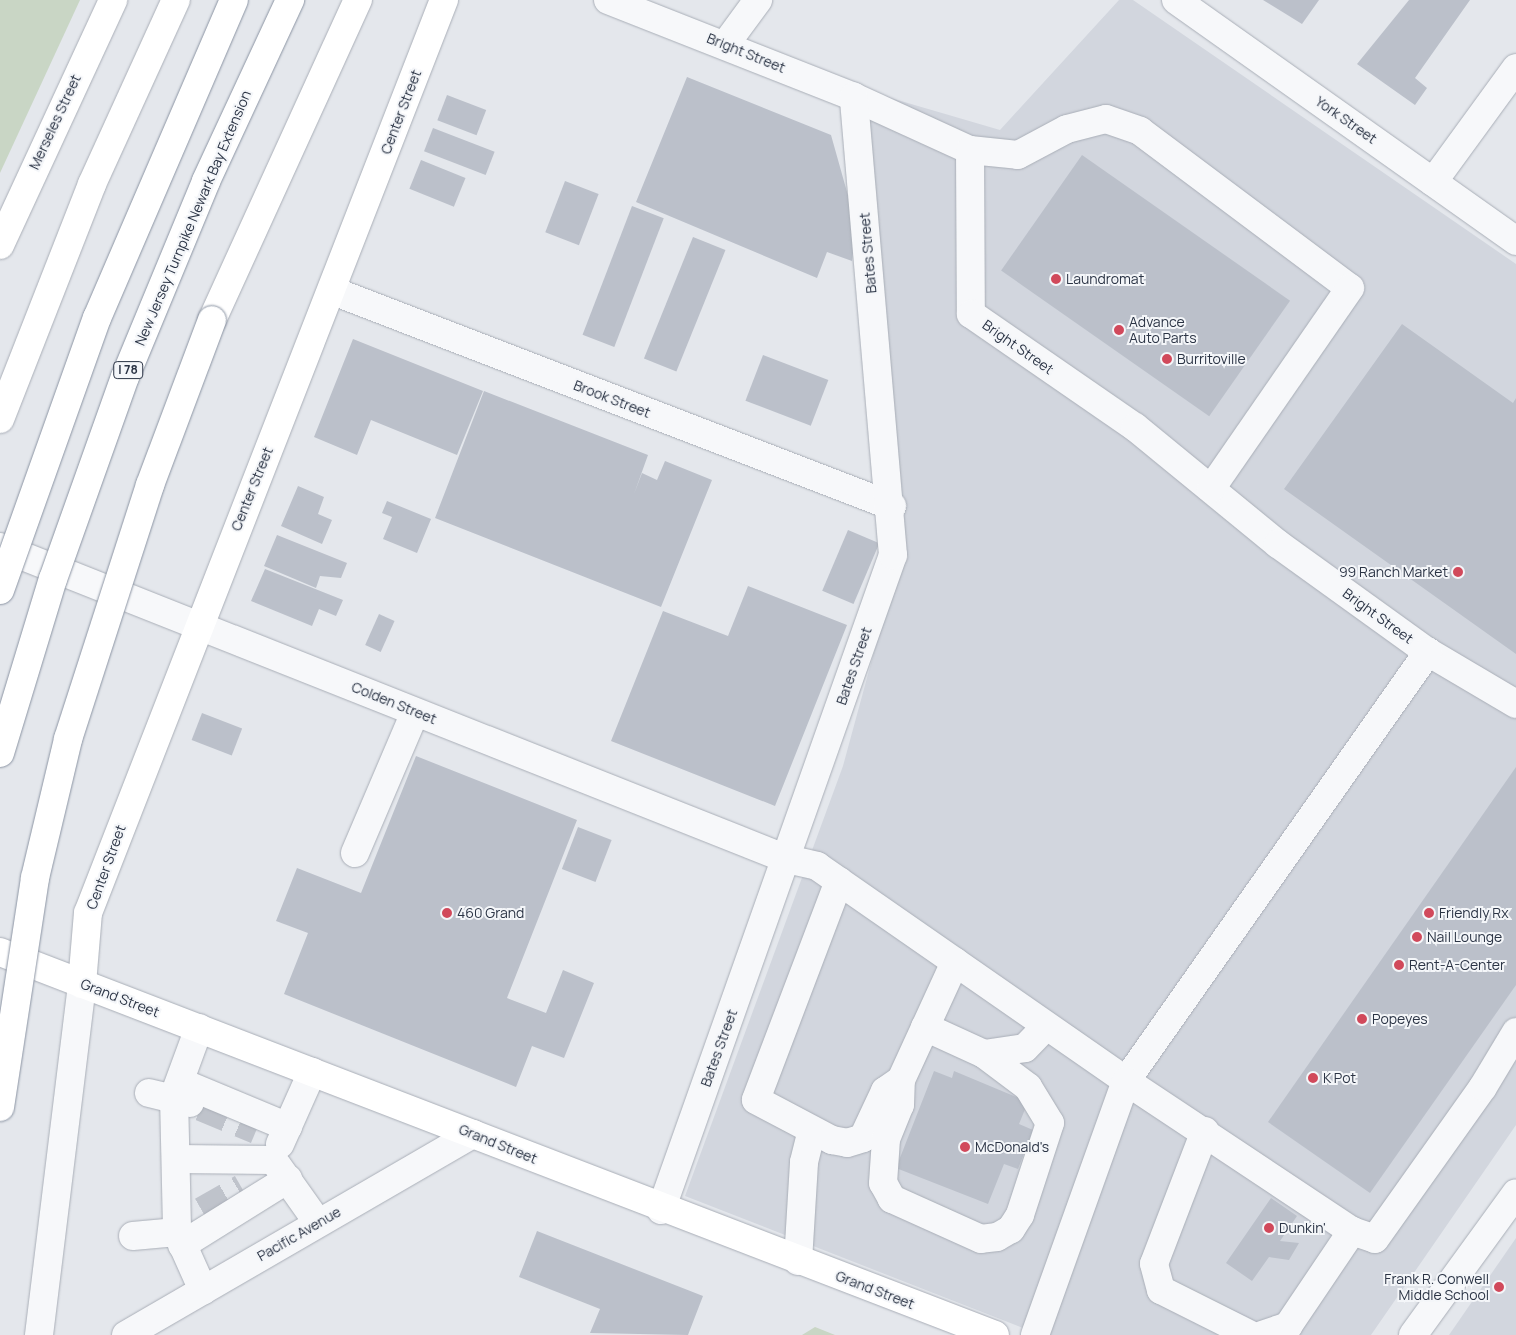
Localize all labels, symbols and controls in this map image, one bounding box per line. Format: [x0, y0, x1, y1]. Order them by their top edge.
street label: Bright Street [704, 30, 788, 76]
street label: Center Street [377, 68, 425, 156]
street label: Merseles Street [26, 72, 84, 172]
street label: New Jersey Turnpike Newark Bay Extension [131, 88, 255, 348]
street label: York Street [1312, 93, 1380, 147]
street label: Bates Street [856, 212, 880, 294]
place label: Laundromat [1066, 271, 1144, 287]
marker: Laundromat [1050, 273, 1062, 285]
place label: Advance Auto Parts [1129, 314, 1197, 347]
street label: Bright Street [979, 316, 1057, 378]
marker: Advance Auto Parts [1113, 324, 1125, 336]
place label: Burritoville [1177, 351, 1246, 367]
marker: Burritoville [1161, 353, 1173, 365]
road number: I 78 [113, 360, 143, 380]
street label: Brook Street [571, 377, 653, 421]
street label: Center Street [228, 445, 276, 533]
place label: 99 Ranch Market [1339, 564, 1448, 580]
marker: 99 Ranch Market [1452, 566, 1464, 578]
street label: Bright Street [1339, 585, 1417, 647]
street label: Bates Street [833, 625, 875, 707]
street label: Colden Street [349, 678, 439, 728]
street label: Center Street [83, 822, 129, 912]
place label: 460 Grand [457, 905, 524, 921]
place label: Friendly Rx [1439, 905, 1509, 921]
marker: 460 Grand [441, 907, 453, 919]
marker: Friendly Rx [1423, 907, 1435, 919]
place label: Nail Lounge [1427, 929, 1502, 945]
marker: Nail Lounge [1411, 931, 1423, 943]
place label: Rent-A-Center [1409, 957, 1505, 973]
marker: Rent-A-Center [1393, 959, 1405, 971]
street label: Grand Street [78, 975, 162, 1021]
street label: Bates Street [697, 1007, 741, 1089]
place label: Popeyes [1372, 1011, 1428, 1027]
marker: Popeyes [1356, 1013, 1368, 1025]
place label: K Pot [1323, 1070, 1356, 1086]
marker: K Pot [1307, 1072, 1319, 1084]
street label: Grand Street [456, 1121, 540, 1167]
place label: McDonald's [975, 1139, 1049, 1155]
marker: McDonald's [959, 1141, 971, 1153]
street label: Pacific Avenue [254, 1203, 344, 1265]
place label: Dunkin' [1279, 1220, 1326, 1236]
marker: Dunkin' [1263, 1222, 1275, 1234]
street label: Grand Street [833, 1267, 917, 1313]
place label: Frank R. Conwell Middle School [1384, 1271, 1489, 1304]
marker: Frank R. Conwell Middle School [1493, 1281, 1505, 1293]

